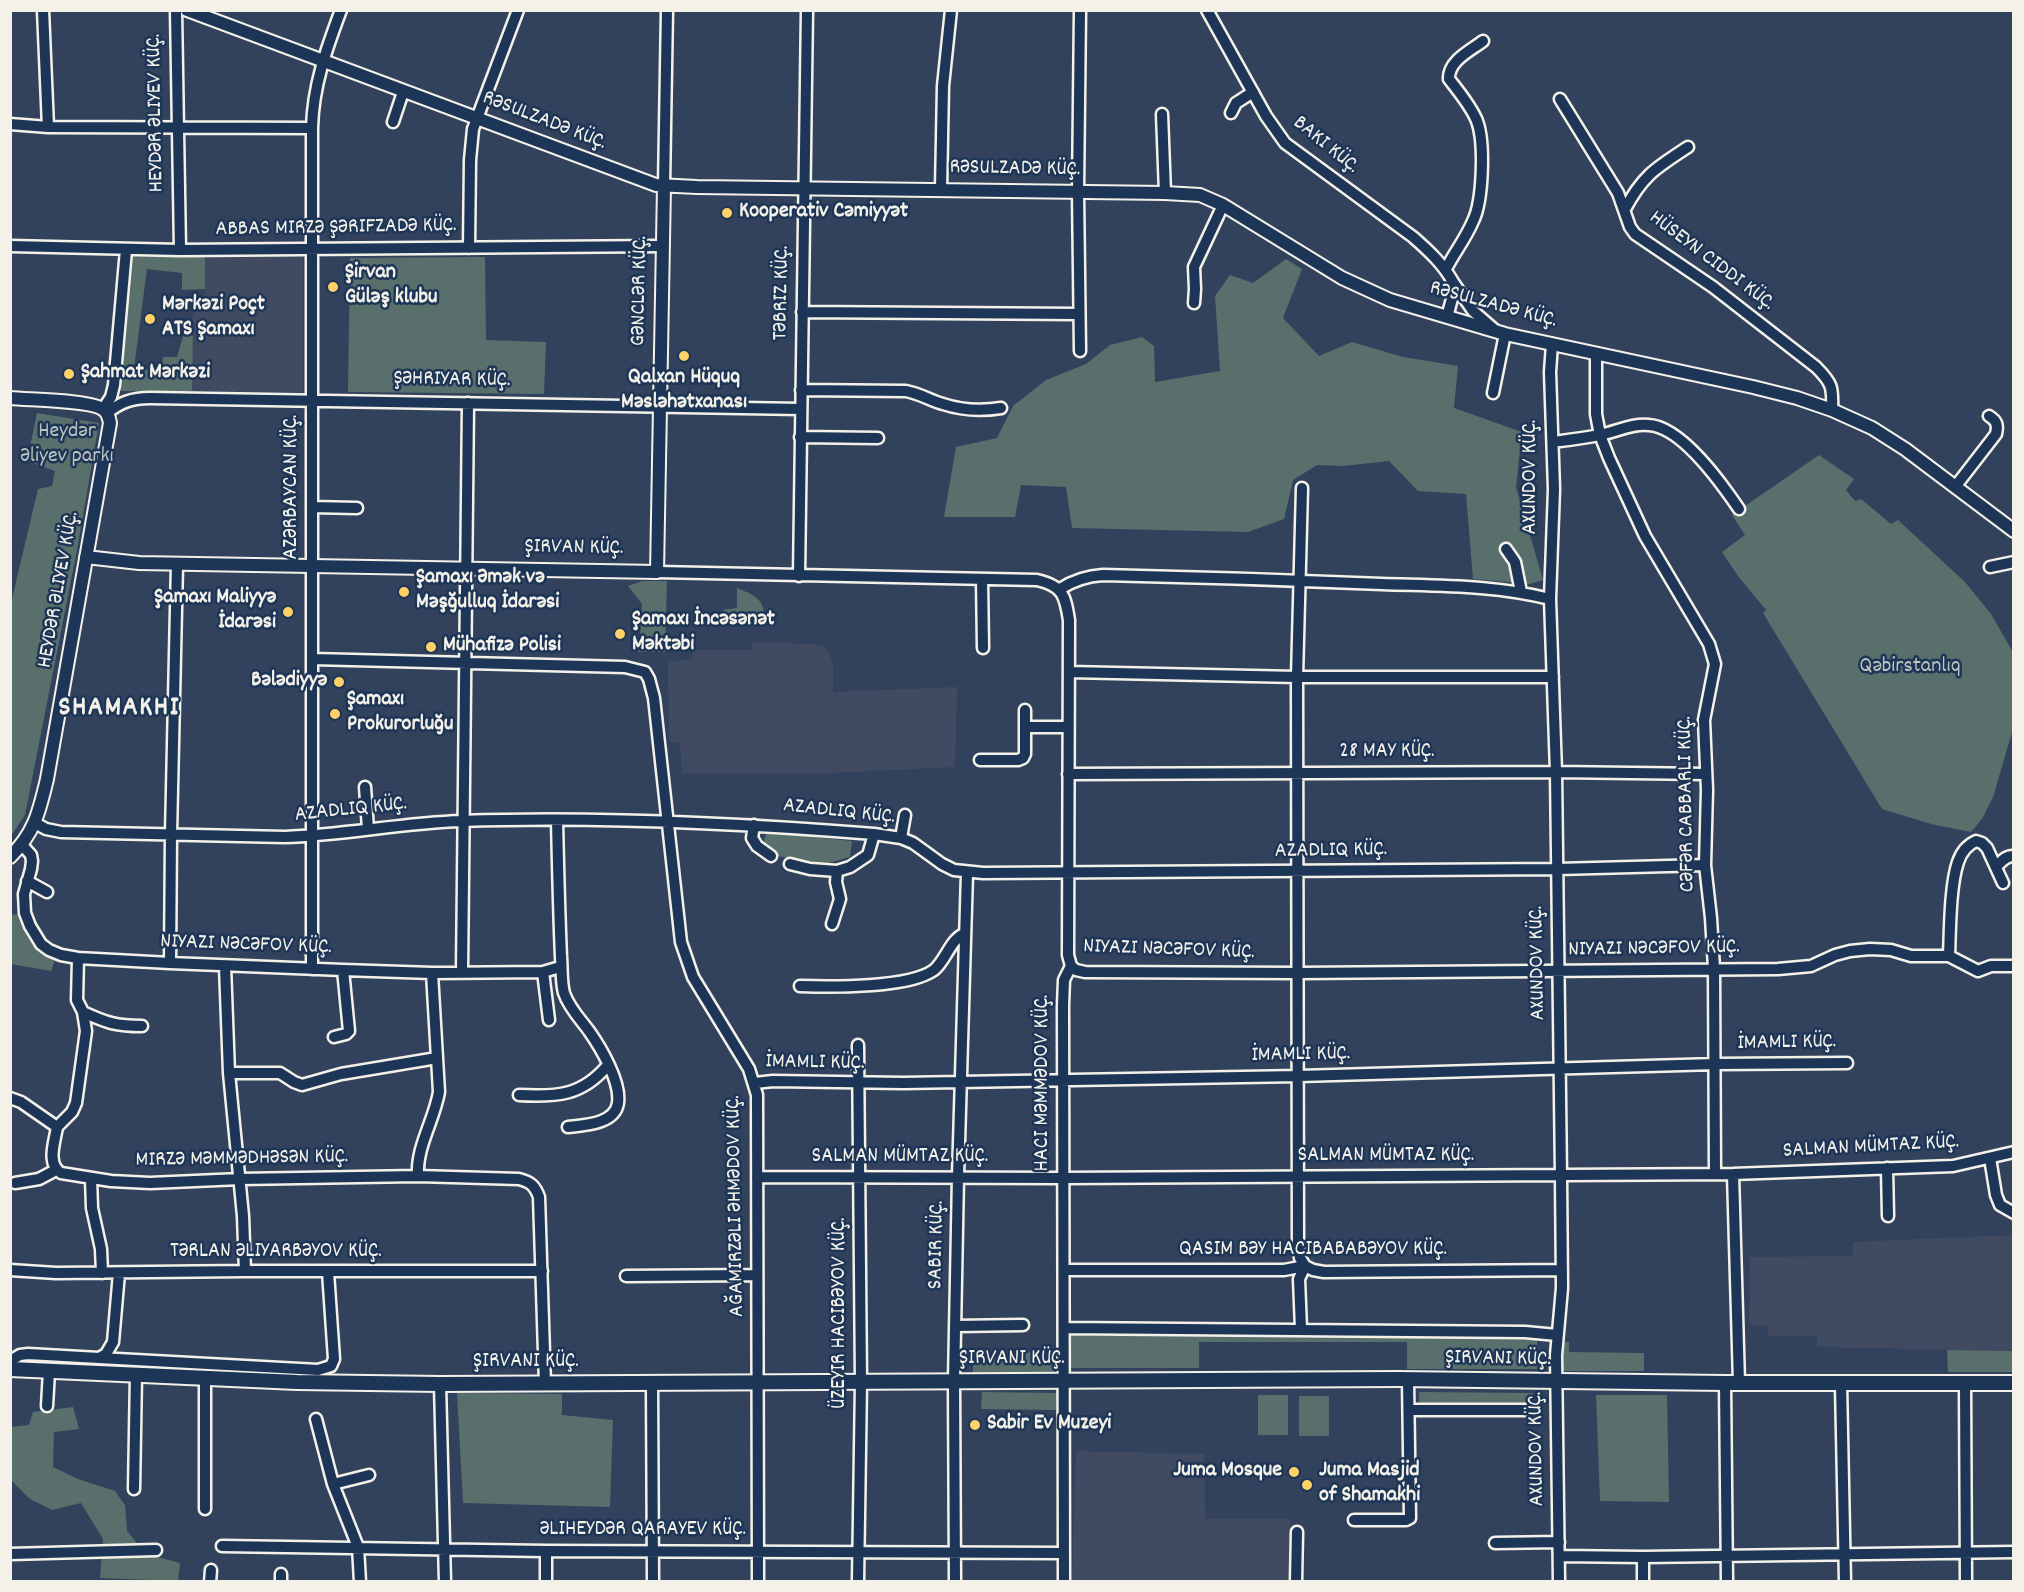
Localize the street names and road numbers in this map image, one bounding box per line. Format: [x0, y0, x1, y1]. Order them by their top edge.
street label: HEYDƏR ƏLIYEV KÜÇ. [142, 33, 172, 193]
street label: RƏSULZADƏ KÜÇ. [478, 86, 610, 158]
street label: BAKI KÜÇ. [1286, 111, 1364, 181]
street label: RƏSULZADƏ KÜÇ. [949, 156, 1081, 184]
street label: HÜSEYN CIDDI KÜÇ. [1643, 206, 1779, 318]
street label: ABBAS MIRZƏ ŞƏRIFZADƏ KÜÇ. [215, 214, 457, 244]
street label: GƏNCLƏR KÜÇ. [627, 236, 655, 346]
street label: TƏBRIZ KÜÇ. [769, 245, 797, 341]
street label: RƏSULZADƏ KÜÇ. [1426, 276, 1560, 336]
street label: ŞƏHRIYAR KÜÇ. [393, 367, 511, 395]
street label: AZƏRBAYCAN KÜÇ. [280, 414, 306, 560]
street label: AXUNDOV KÜÇ. [1519, 420, 1545, 534]
street label: HEYDƏR ƏLIYEV KÜÇ. [33, 510, 87, 670]
street label: ŞIRVAN KÜÇ. [524, 535, 624, 563]
street label: CƏFƏR CABBARLI KÜÇ. [1673, 716, 1703, 892]
street label: 28 MAY KÜÇ. [1339, 740, 1435, 766]
street label: AZADLIQ KÜÇ. [294, 792, 408, 830]
street label: AZADLIQ KÜÇ. [782, 794, 896, 832]
street label: AZADLIQ KÜÇ. [1274, 838, 1388, 866]
street label: AXUNDOV KÜÇ. [1525, 905, 1553, 1021]
street label: NIYAZI NƏCƏFOV KÜÇ. [160, 930, 332, 962]
street label: NIYAZI NƏCƏFOV KÜÇ. [1083, 935, 1255, 967]
street label: NIYAZI NƏCƏFOV KÜÇ. [1568, 935, 1740, 965]
street label: HACI MƏMMƏDOV KÜÇ. [1031, 995, 1057, 1171]
street label: İMAMLI KÜÇ. [1737, 1030, 1837, 1058]
street label: İMAMLI KÜÇ. [1251, 1042, 1351, 1070]
street label: İMAMLI KÜÇ. [765, 1050, 865, 1078]
street label: AĞAMIRZƏLI ƏHMƏDOV KÜÇ. [722, 1095, 752, 1317]
street label: SALMAN MÜMTAZ KÜÇ. [1782, 1130, 1960, 1166]
street label: SALMAN MÜMTAZ KÜÇ. [1298, 1144, 1474, 1170]
street label: MIRZƏ MƏMMƏDHƏSƏN KÜÇ. [135, 1145, 349, 1175]
street label: SALMAN MÜMTAZ KÜÇ. [812, 1145, 988, 1171]
street label: SABIR KÜÇ. [924, 1200, 952, 1290]
street label: ÜZEYIR HACIBƏYOV KÜÇ. [828, 1217, 854, 1409]
street label: QASIM BƏY HACIBABABƏYOV KÜÇ. [1179, 1238, 1447, 1264]
street label: TƏRLAN ƏLIYARBƏYOV KÜÇ. [170, 1240, 382, 1266]
street label: ŞIRVANI KÜÇ. [1445, 1346, 1551, 1374]
street label: ŞIRVANI KÜÇ. [959, 1347, 1065, 1373]
street label: ŞIRVANI KÜÇ. [473, 1350, 579, 1376]
street label: AXUNDOV KÜÇ. [1524, 1391, 1552, 1507]
street label: ƏLIHEYDƏR QARAYEV KÜÇ. [540, 1518, 746, 1544]

